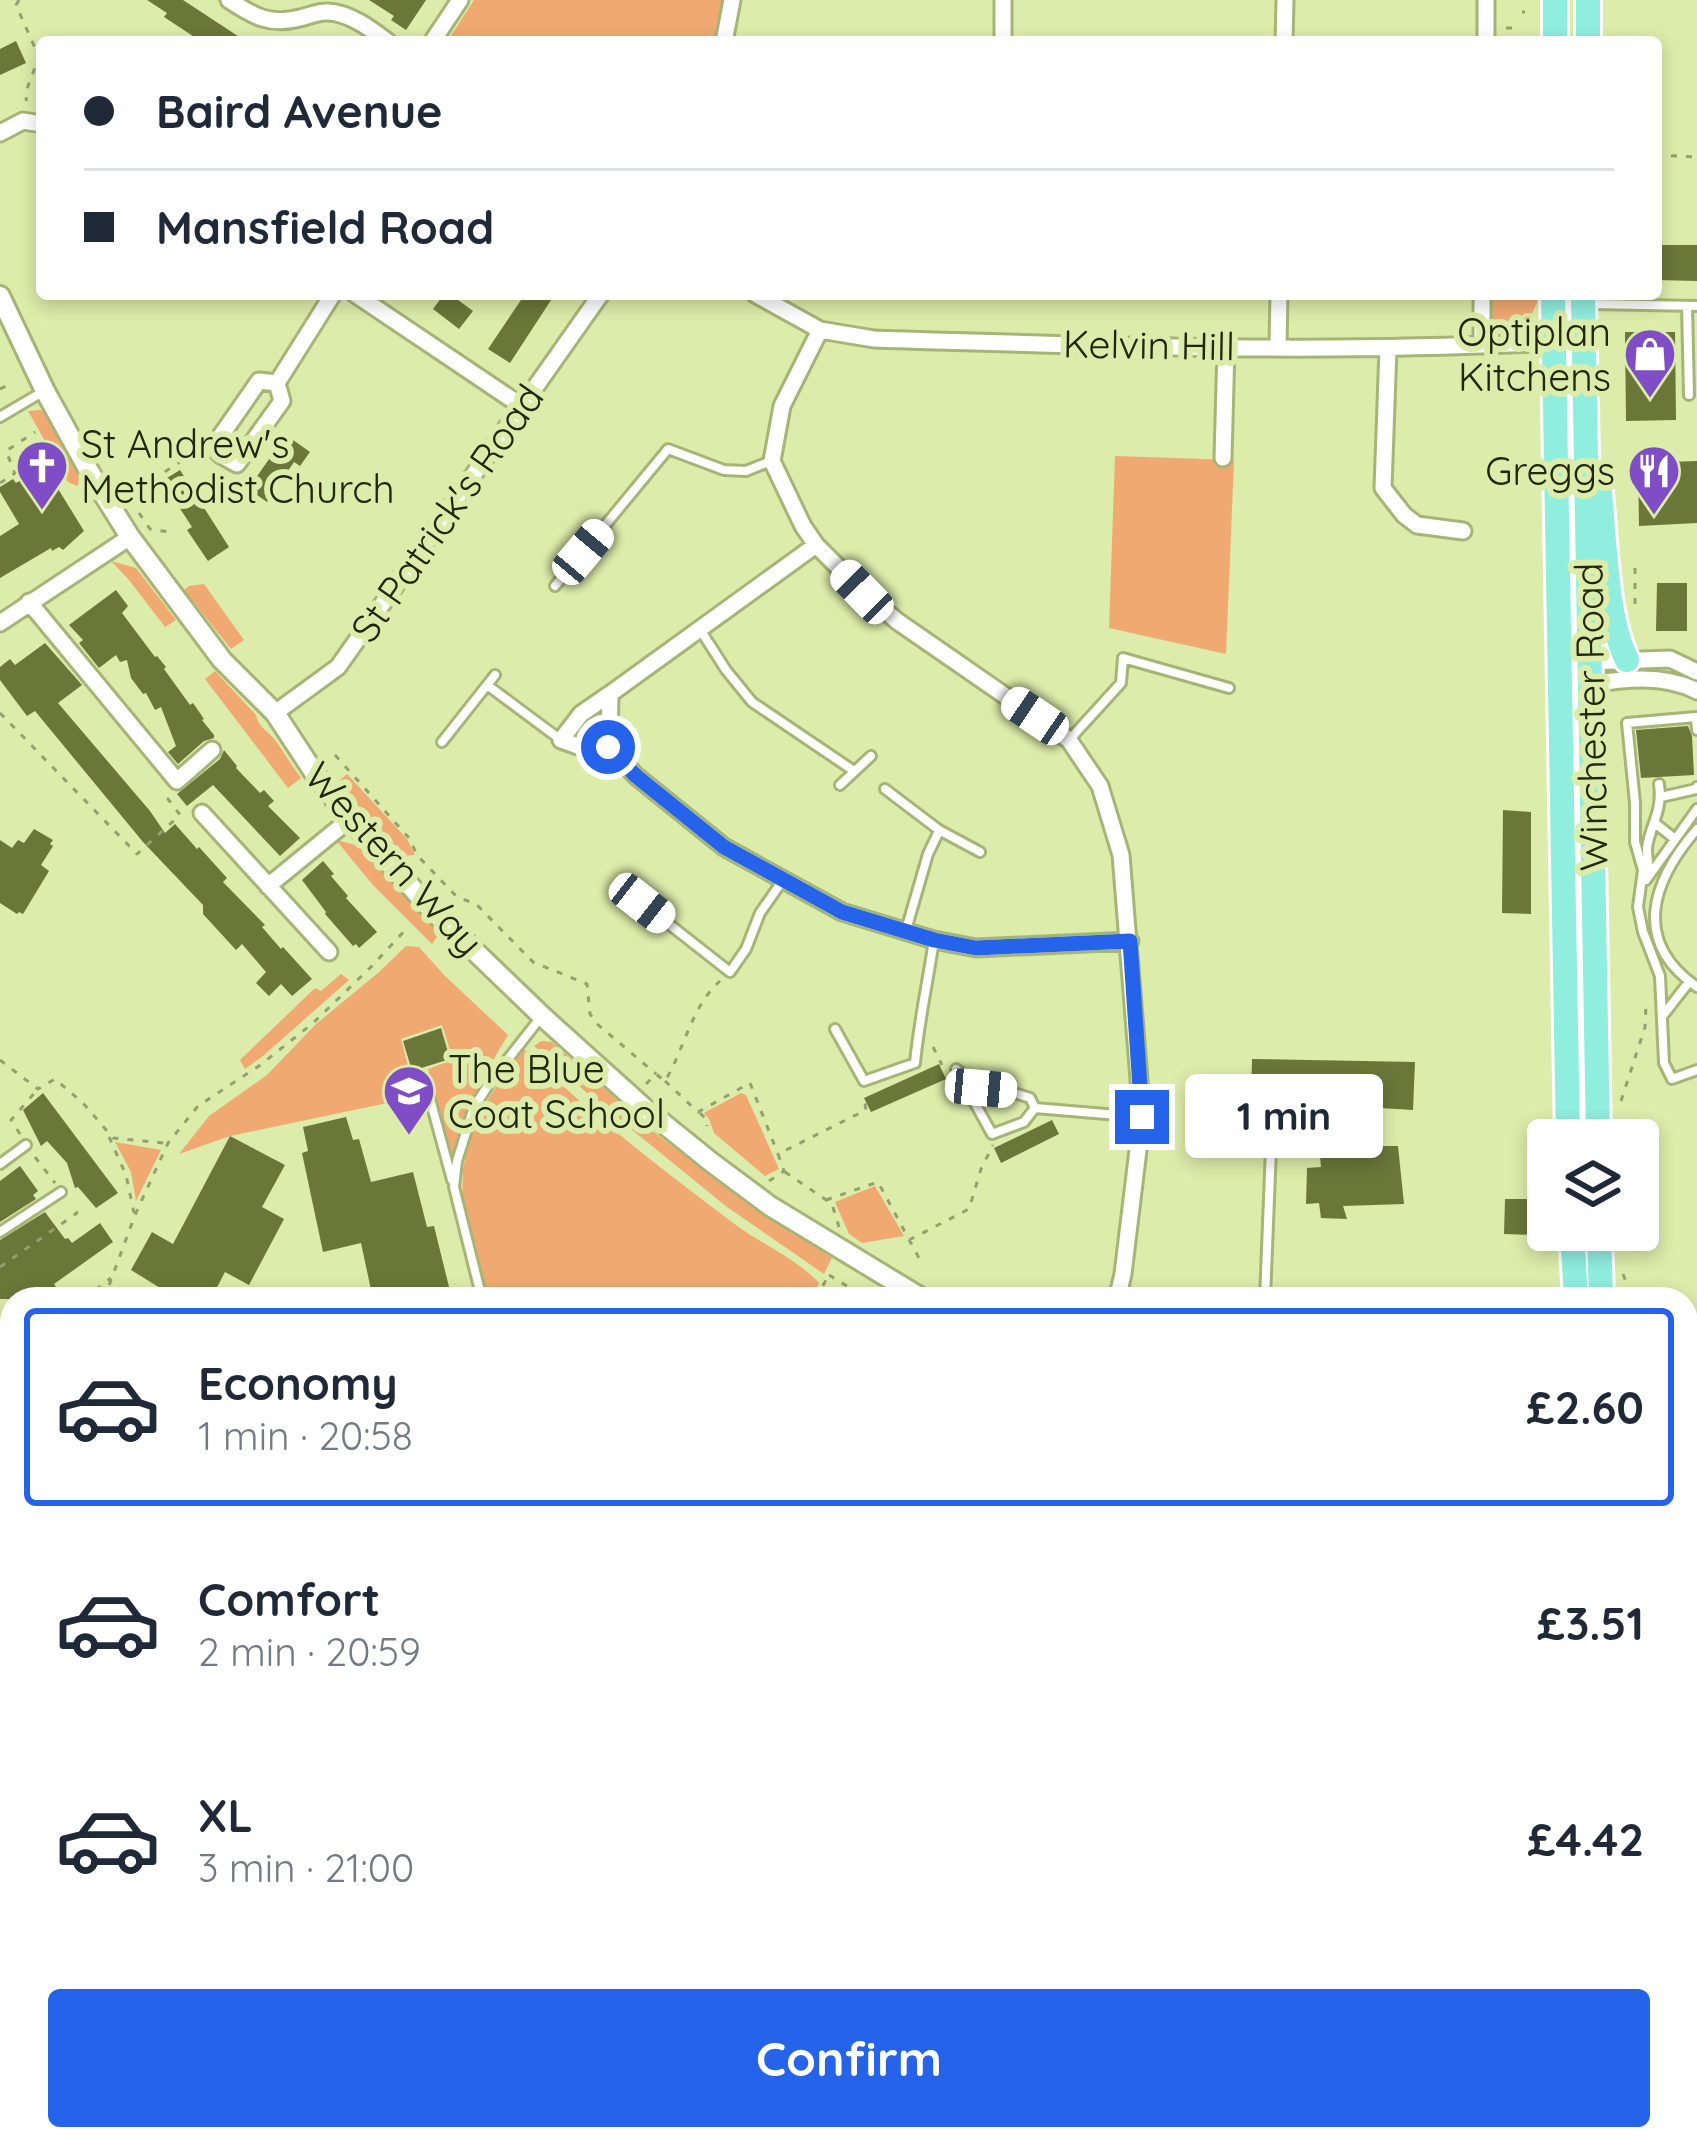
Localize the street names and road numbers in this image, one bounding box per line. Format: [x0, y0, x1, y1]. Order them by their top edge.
street label: Kelvin Hill [1063, 319, 1235, 370]
street label: St Patrick's Road [340, 374, 554, 651]
street label: Winchester Road [1563, 562, 1618, 872]
street label: Western Way [295, 752, 494, 966]

